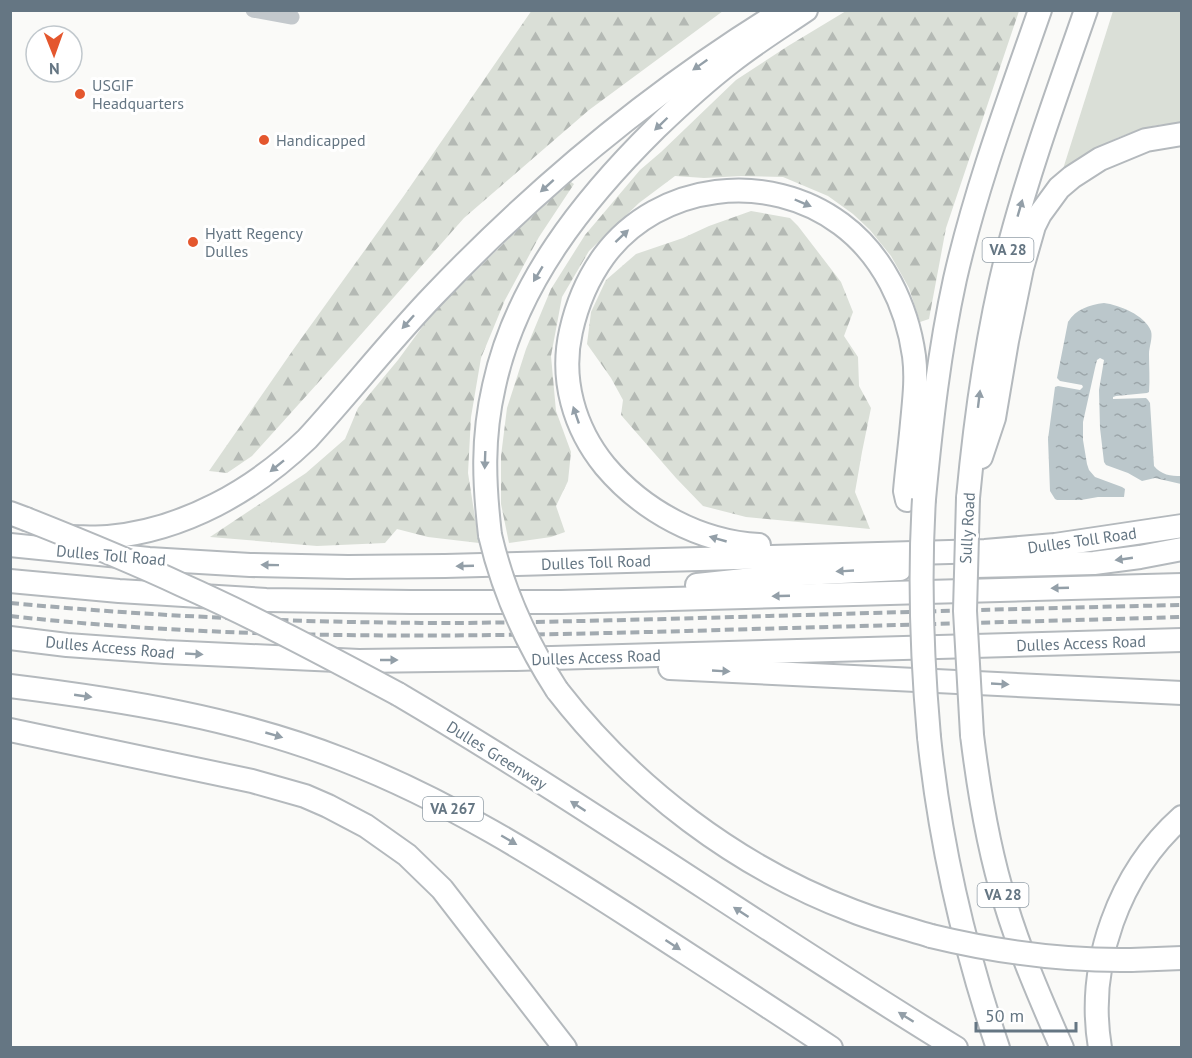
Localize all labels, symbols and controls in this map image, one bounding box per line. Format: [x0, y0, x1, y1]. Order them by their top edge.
north arrow [24, 24, 84, 84]
text: N [49, 59, 60, 79]
one-way arrow [692, 59, 708, 71]
place label: USGIF Headquarters [92, 75, 184, 113]
marker: USGIF Headquarters [73, 87, 87, 101]
one-way arrow [654, 117, 669, 130]
place label: Handicapped [276, 130, 366, 150]
marker: Handicapped [257, 133, 271, 147]
one-way arrow [540, 179, 555, 192]
one-way arrow [795, 199, 812, 208]
one-way arrow [1016, 199, 1025, 217]
place label: Hyatt Regency Dulles [205, 223, 303, 261]
one-way arrow [615, 230, 629, 244]
marker: Hyatt Regency Dulles [186, 235, 200, 249]
road number: VA 28 [982, 238, 1034, 262]
one-way arrow [532, 266, 543, 282]
one-way arrow [401, 315, 415, 330]
one-way arrow [974, 389, 983, 408]
one-way arrow [571, 406, 581, 424]
one-way arrow [480, 450, 490, 469]
one-way arrow [269, 459, 284, 472]
street label: Sully Road [955, 492, 979, 564]
street label: Dulles Toll Road [1026, 522, 1138, 558]
one-way arrow [709, 534, 727, 543]
street label: Dulles Toll Road [55, 540, 167, 570]
street label: Dulles Toll Road [541, 550, 651, 574]
one-way arrow [1114, 555, 1133, 564]
one-way arrow [260, 561, 279, 570]
one-way arrow [455, 561, 474, 570]
one-way arrow [836, 566, 855, 575]
one-way arrow [1051, 584, 1070, 593]
one-way arrow [772, 591, 791, 601]
street label: Dulles Access Road [45, 631, 175, 663]
street label: Dulles Access Road [1016, 631, 1146, 655]
street label: Dulles Access Road [531, 645, 661, 669]
one-way arrow [185, 649, 204, 659]
one-way arrow [380, 656, 399, 665]
one-way arrow [712, 666, 731, 675]
one-way arrow [990, 680, 1009, 689]
one-way arrow [74, 691, 93, 700]
street label: Dulles Greenway [443, 716, 551, 794]
one-way arrow [265, 731, 283, 740]
road number: VA 267 [423, 797, 483, 821]
one-way arrow [570, 801, 586, 812]
one-way arrow [500, 835, 517, 845]
road number: VA 28 [978, 883, 1028, 907]
one-way arrow [734, 906, 750, 918]
one-way arrow [665, 939, 681, 950]
scale bar [976, 995, 1076, 1033]
text: 50 m [985, 1004, 1024, 1027]
one-way arrow [898, 1012, 914, 1023]

